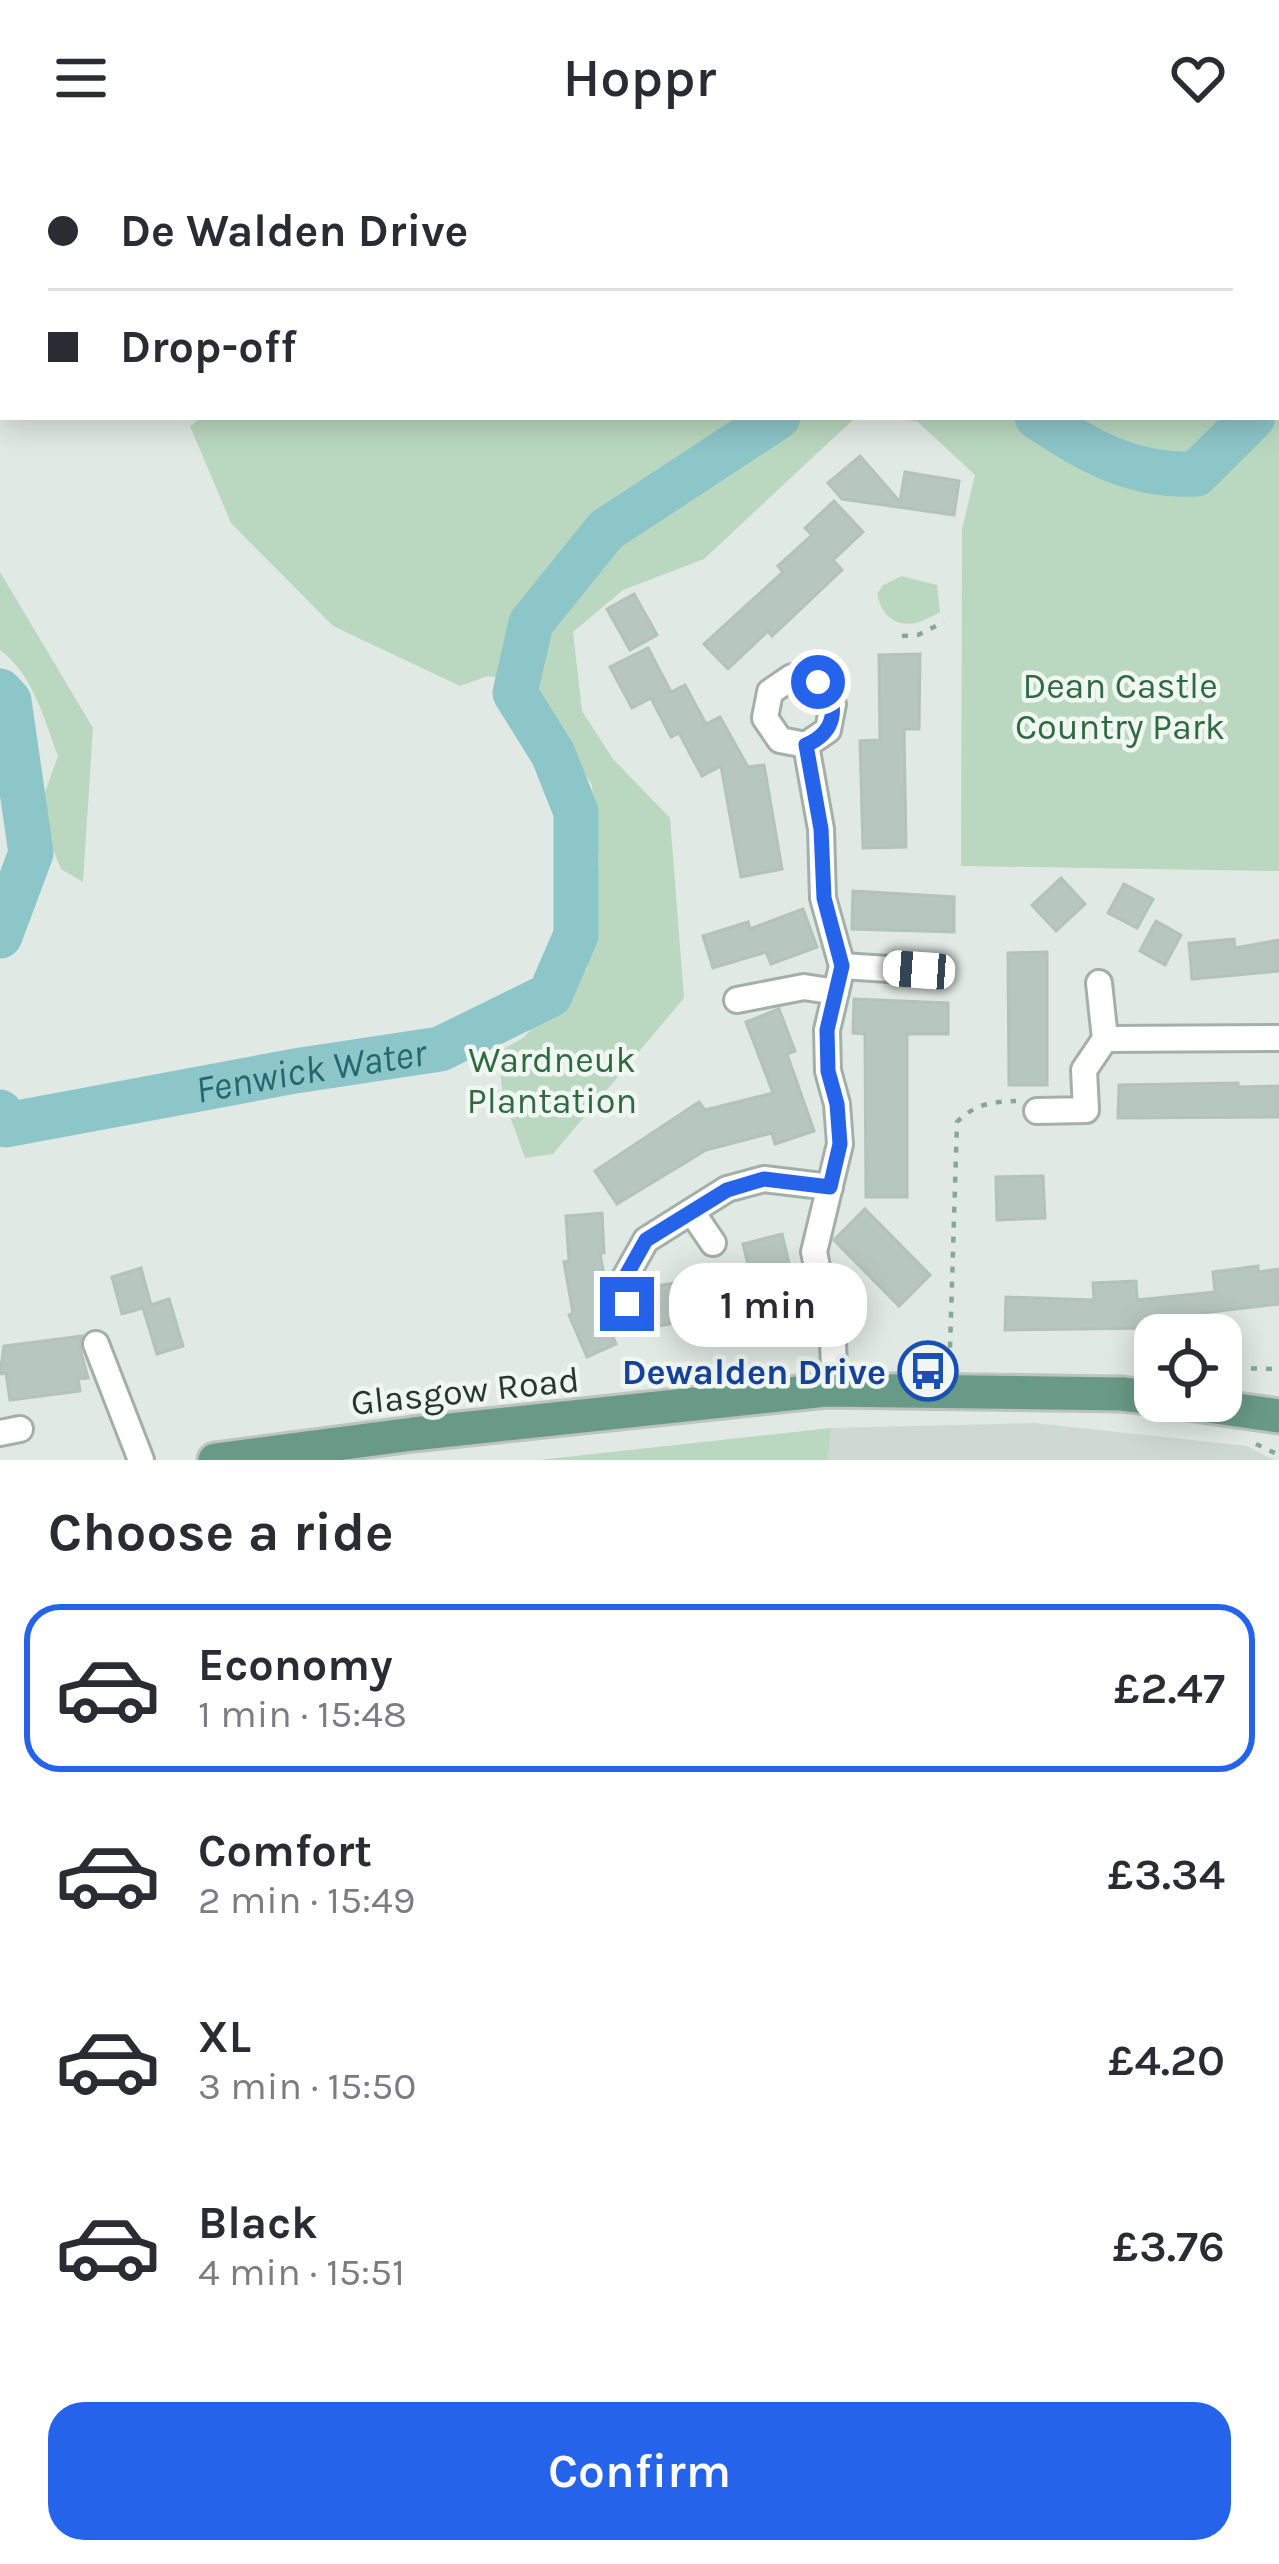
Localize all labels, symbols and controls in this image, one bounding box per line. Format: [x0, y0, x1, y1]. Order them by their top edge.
icon: menu [48, 45, 114, 111]
icon: heart [1165, 45, 1231, 111]
text: Hoppr [563, 46, 716, 110]
text: De Walden Drive [120, 205, 468, 257]
text: Drop-off [120, 321, 297, 373]
route start [791, 655, 845, 709]
park label: Dean Castle Country Park [1015, 665, 1225, 748]
car [882, 950, 956, 990]
water label: Fenwick Water [192, 1029, 431, 1113]
park label: Wardneuk Plantation [467, 1039, 637, 1122]
callout: 1 min [669, 1262, 867, 1346]
route end [600, 1277, 654, 1331]
text: 1 min [720, 1282, 816, 1328]
map controls [1134, 1314, 1242, 1422]
button: locate [1134, 1314, 1242, 1422]
bus stop icon: Dewalden Drive [897, 1340, 959, 1402]
place label: Dewalden Drive [622, 1351, 886, 1393]
street label: Glasgow Road [349, 1358, 581, 1424]
text: Choose a ride [48, 1500, 394, 1564]
icon: car [54, 1634, 162, 1742]
text: Economy [198, 1639, 393, 1691]
text: £2.47 [1114, 1662, 1225, 1714]
text: 1 min · 15:48 [198, 1691, 407, 1737]
icon: car [54, 1820, 162, 1928]
text: Comfort [198, 1825, 372, 1877]
text: £3.34 [1108, 1848, 1225, 1900]
text: 2 min · 15:49 [198, 1877, 415, 1923]
icon: car [54, 2006, 162, 2114]
text: XL [198, 2011, 251, 2063]
text: £4.20 [1108, 2034, 1225, 2086]
text: 3 min · 15:50 [198, 2063, 416, 2109]
icon: car [54, 2192, 162, 2300]
text: Black [198, 2197, 318, 2249]
text: £3.76 [1113, 2220, 1225, 2272]
text: 4 min · 15:51 [198, 2249, 405, 2295]
button: Confirm [48, 2402, 1231, 2540]

